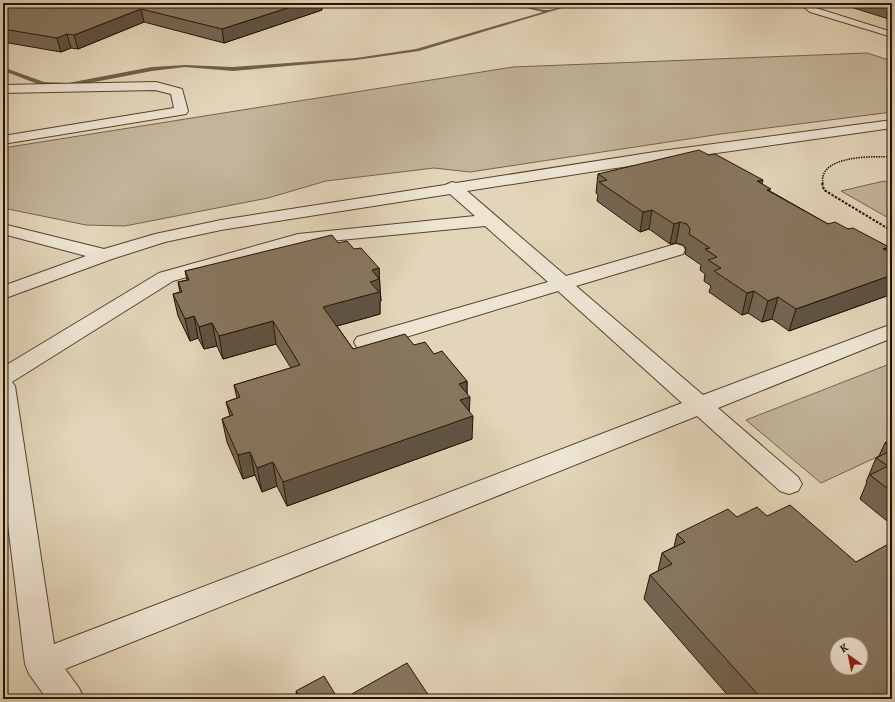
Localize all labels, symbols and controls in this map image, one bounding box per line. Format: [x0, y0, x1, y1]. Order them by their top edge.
north arrow [829, 636, 869, 676]
text: K [837, 639, 852, 656]

